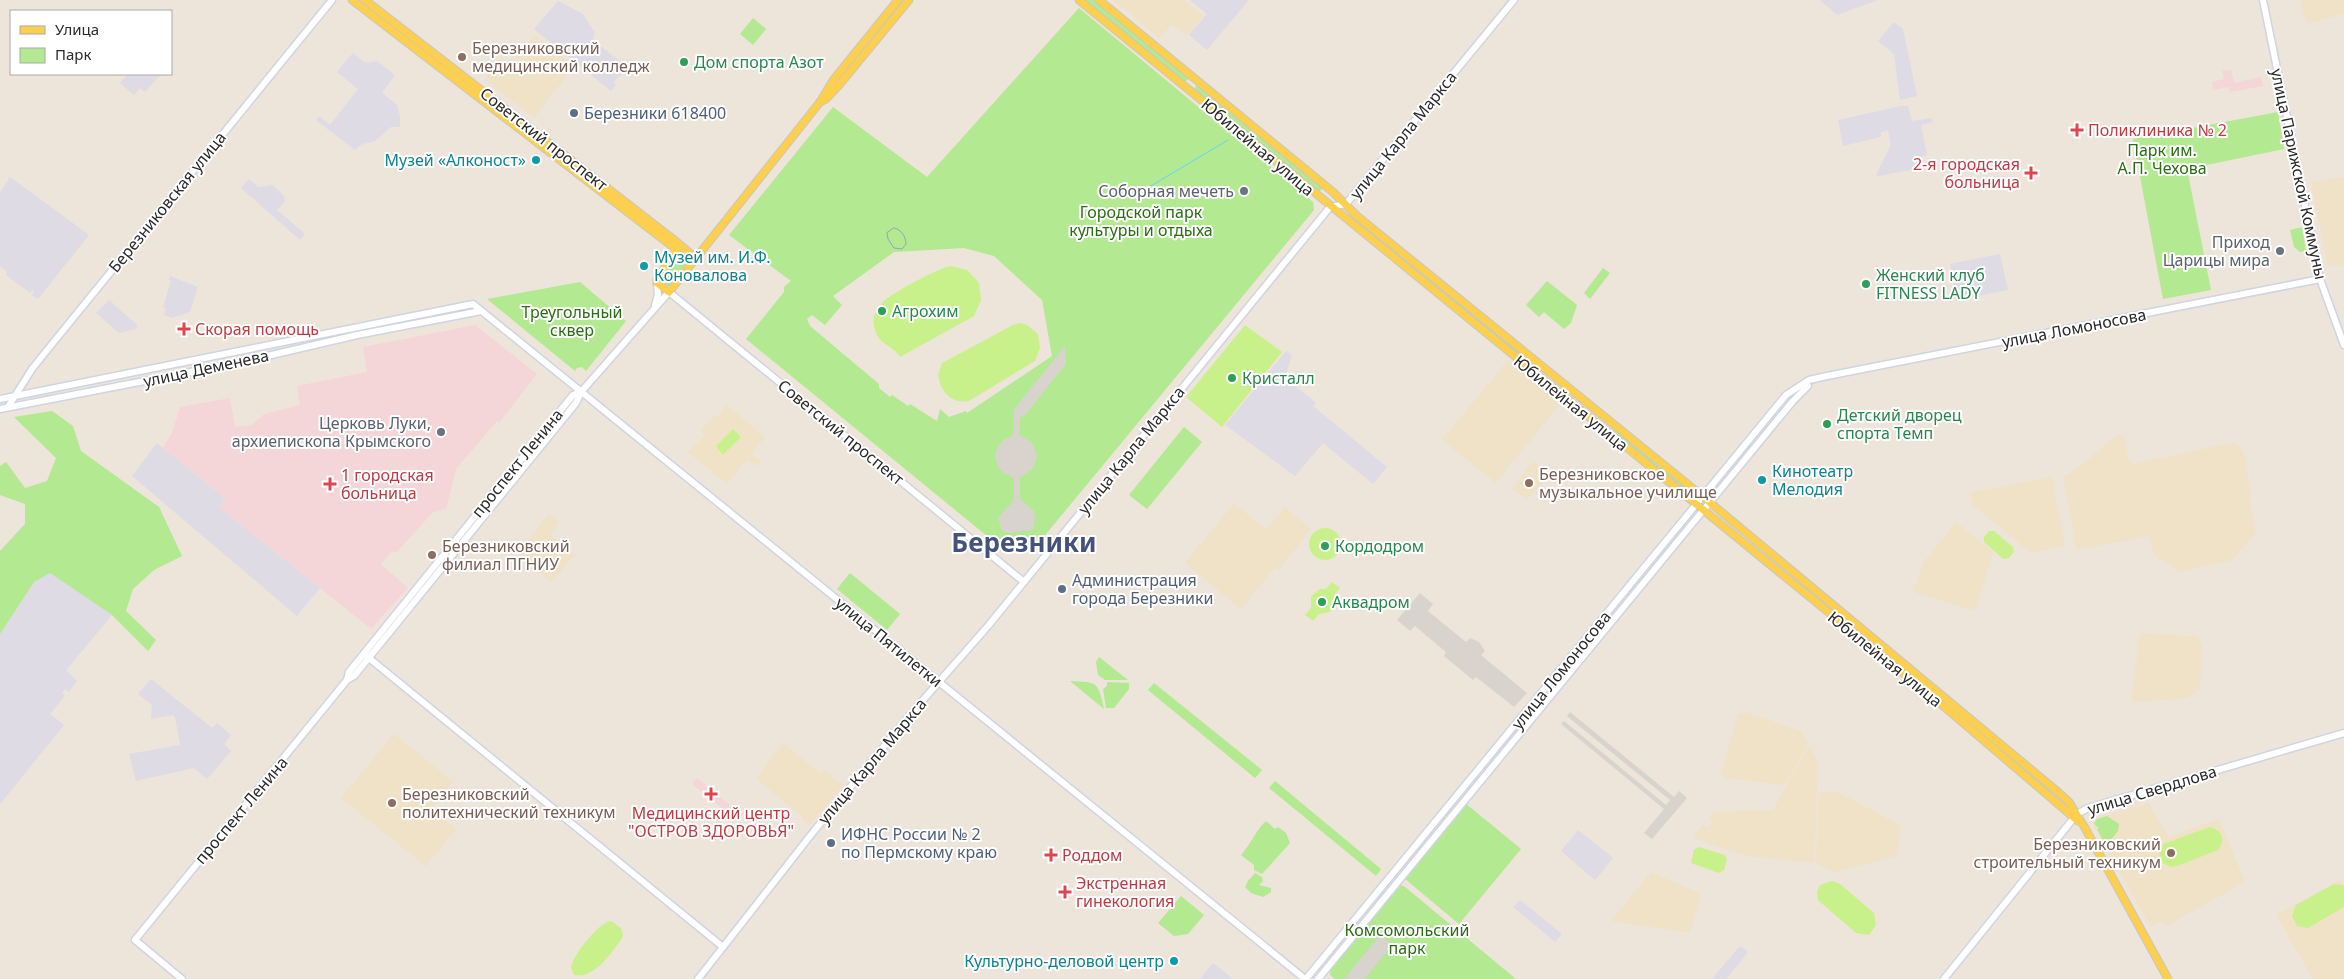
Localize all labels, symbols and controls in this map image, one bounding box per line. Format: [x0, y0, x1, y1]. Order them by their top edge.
legend [10, 10, 172, 75]
text: Улица [55, 19, 99, 39]
place label: Березниковский медицинский колледж [472, 37, 650, 77]
text: Парк [55, 44, 91, 64]
marker: Березниковский медицинский колледж [456, 51, 468, 63]
place label: Дом спорта Азот [694, 51, 824, 73]
marker: Дом спорта Азот [678, 56, 690, 68]
street label: улица Карла Маркса [1345, 66, 1461, 204]
street label: улица Парижской Коммуны [2266, 66, 2332, 282]
street label: Советский проспект [476, 82, 613, 196]
street label: Юбилейная улица [1197, 93, 1319, 201]
place label: Березники 618400 [584, 102, 726, 124]
marker: Березники 618400 [568, 107, 580, 119]
place label: Поликлиника № 2 [2088, 119, 2227, 141]
marker: Поликлиника № 2 [2070, 123, 2084, 137]
street label: Березниковская улица [103, 127, 231, 277]
park label: Парк им. А.П. Чехова [2117, 139, 2207, 179]
place label: Музей «Алконост» [385, 149, 526, 171]
place label: 2-я городская больница [1913, 153, 2020, 193]
marker: Музей «Алконост» [530, 154, 542, 166]
marker: 2-я городская больница [2024, 166, 2038, 180]
place label: Соборная мечеть [1098, 180, 1234, 202]
marker: Соборная мечеть [1238, 185, 1250, 197]
park label: Городской парк культуры и отдыха [1069, 201, 1213, 241]
place label: Приход Царицы мира [2163, 231, 2270, 271]
marker: Приход Царицы мира [2274, 245, 2286, 257]
place label: Музей им. И.Ф. Коновалова [654, 246, 771, 286]
marker: Музей им. И.Ф. Коновалова [638, 260, 650, 272]
place label: Женский клуб FITNESS LADY [1876, 264, 1985, 304]
marker: Женский клуб FITNESS LADY [1860, 278, 1872, 290]
place label: Агрохим [892, 300, 959, 322]
park label: Треугольный сквер [522, 301, 623, 341]
street label: улица Ломоносова [2000, 303, 2148, 353]
marker: Агрохим [876, 305, 888, 317]
place label: Скорая помощь [195, 318, 319, 340]
marker: Скорая помощь [177, 322, 191, 336]
street label: улица Деменева [141, 344, 271, 392]
street label: Юбилейная улица [1509, 350, 1633, 456]
place label: Кристалл [1242, 367, 1315, 389]
marker: Кристалл [1226, 372, 1238, 384]
street label: Советский проспект [773, 374, 909, 490]
street label: улица Карла Маркса [1073, 381, 1189, 519]
street label: проспект Ленина [466, 404, 568, 522]
place label: Детский дворец спорта Темп [1837, 404, 1962, 444]
place label: Церковь Луки, архиепископа Крымского [232, 412, 431, 452]
marker: Детский дворец спорта Темп [1821, 418, 1833, 430]
marker: Церковь Луки, архиепископа Крымского [435, 426, 447, 438]
place label: Кинотеатр Мелодия [1772, 460, 1853, 500]
place label: Березниковское музыкальное училище [1539, 463, 1717, 503]
place label: 1 городская больница [341, 464, 434, 504]
marker: Кинотеатр Мелодия [1756, 474, 1768, 486]
marker: 1 городская больница [323, 477, 337, 491]
marker: Березниковское музыкальное училище [1523, 477, 1535, 489]
district label: Березники [951, 524, 1097, 560]
place label: Березниковский филиал ПГНИУ [442, 535, 570, 575]
place label: Кордодром [1335, 535, 1424, 557]
marker: Кордодром [1319, 540, 1331, 552]
marker: Березниковский филиал ПГНИУ [426, 549, 438, 561]
place label: Администрация города Березники [1072, 569, 1213, 609]
marker: Администрация города Березники [1056, 583, 1068, 595]
place label: Аквадром [1332, 591, 1410, 613]
street label: улица Пятилетки [831, 592, 947, 692]
marker: Аквадром [1316, 596, 1328, 608]
street label: улица Ломоносова [1506, 606, 1616, 734]
street label: Юбилейная улица [1823, 606, 1947, 712]
street label: улица Карла Маркса [813, 693, 931, 829]
street label: проспект Ленина [190, 752, 292, 868]
street label: улица Свердлова [2085, 760, 2219, 820]
place label: Березниковский политехнический техникум [402, 783, 616, 823]
marker: Медицинский центр "ОСТРОВ ЗДОРОВЬЯ" [704, 787, 718, 801]
marker: Березниковский политехнический техникум [386, 797, 398, 809]
place label: Медицинский центр "ОСТРОВ ЗДОРОВЬЯ" [628, 802, 794, 842]
place label: ИФНС России № 2 по Пермскому краю [841, 823, 997, 863]
place label: Березниковский строительный техникум [1974, 833, 2161, 873]
marker: ИФНС России № 2 по Пермскому краю [825, 837, 837, 849]
place label: Роддом [1062, 844, 1122, 866]
marker: Березниковский строительный техникум [2165, 847, 2177, 859]
marker: Роддом [1044, 848, 1058, 862]
place label: Экстренная гинекология [1076, 872, 1174, 912]
marker: Экстренная гинекология [1058, 885, 1072, 899]
park label: Комсомольский парк [1345, 919, 1469, 959]
place label: Культурно-деловой центр [964, 950, 1164, 972]
marker: Культурно-деловой центр [1168, 955, 1180, 967]

